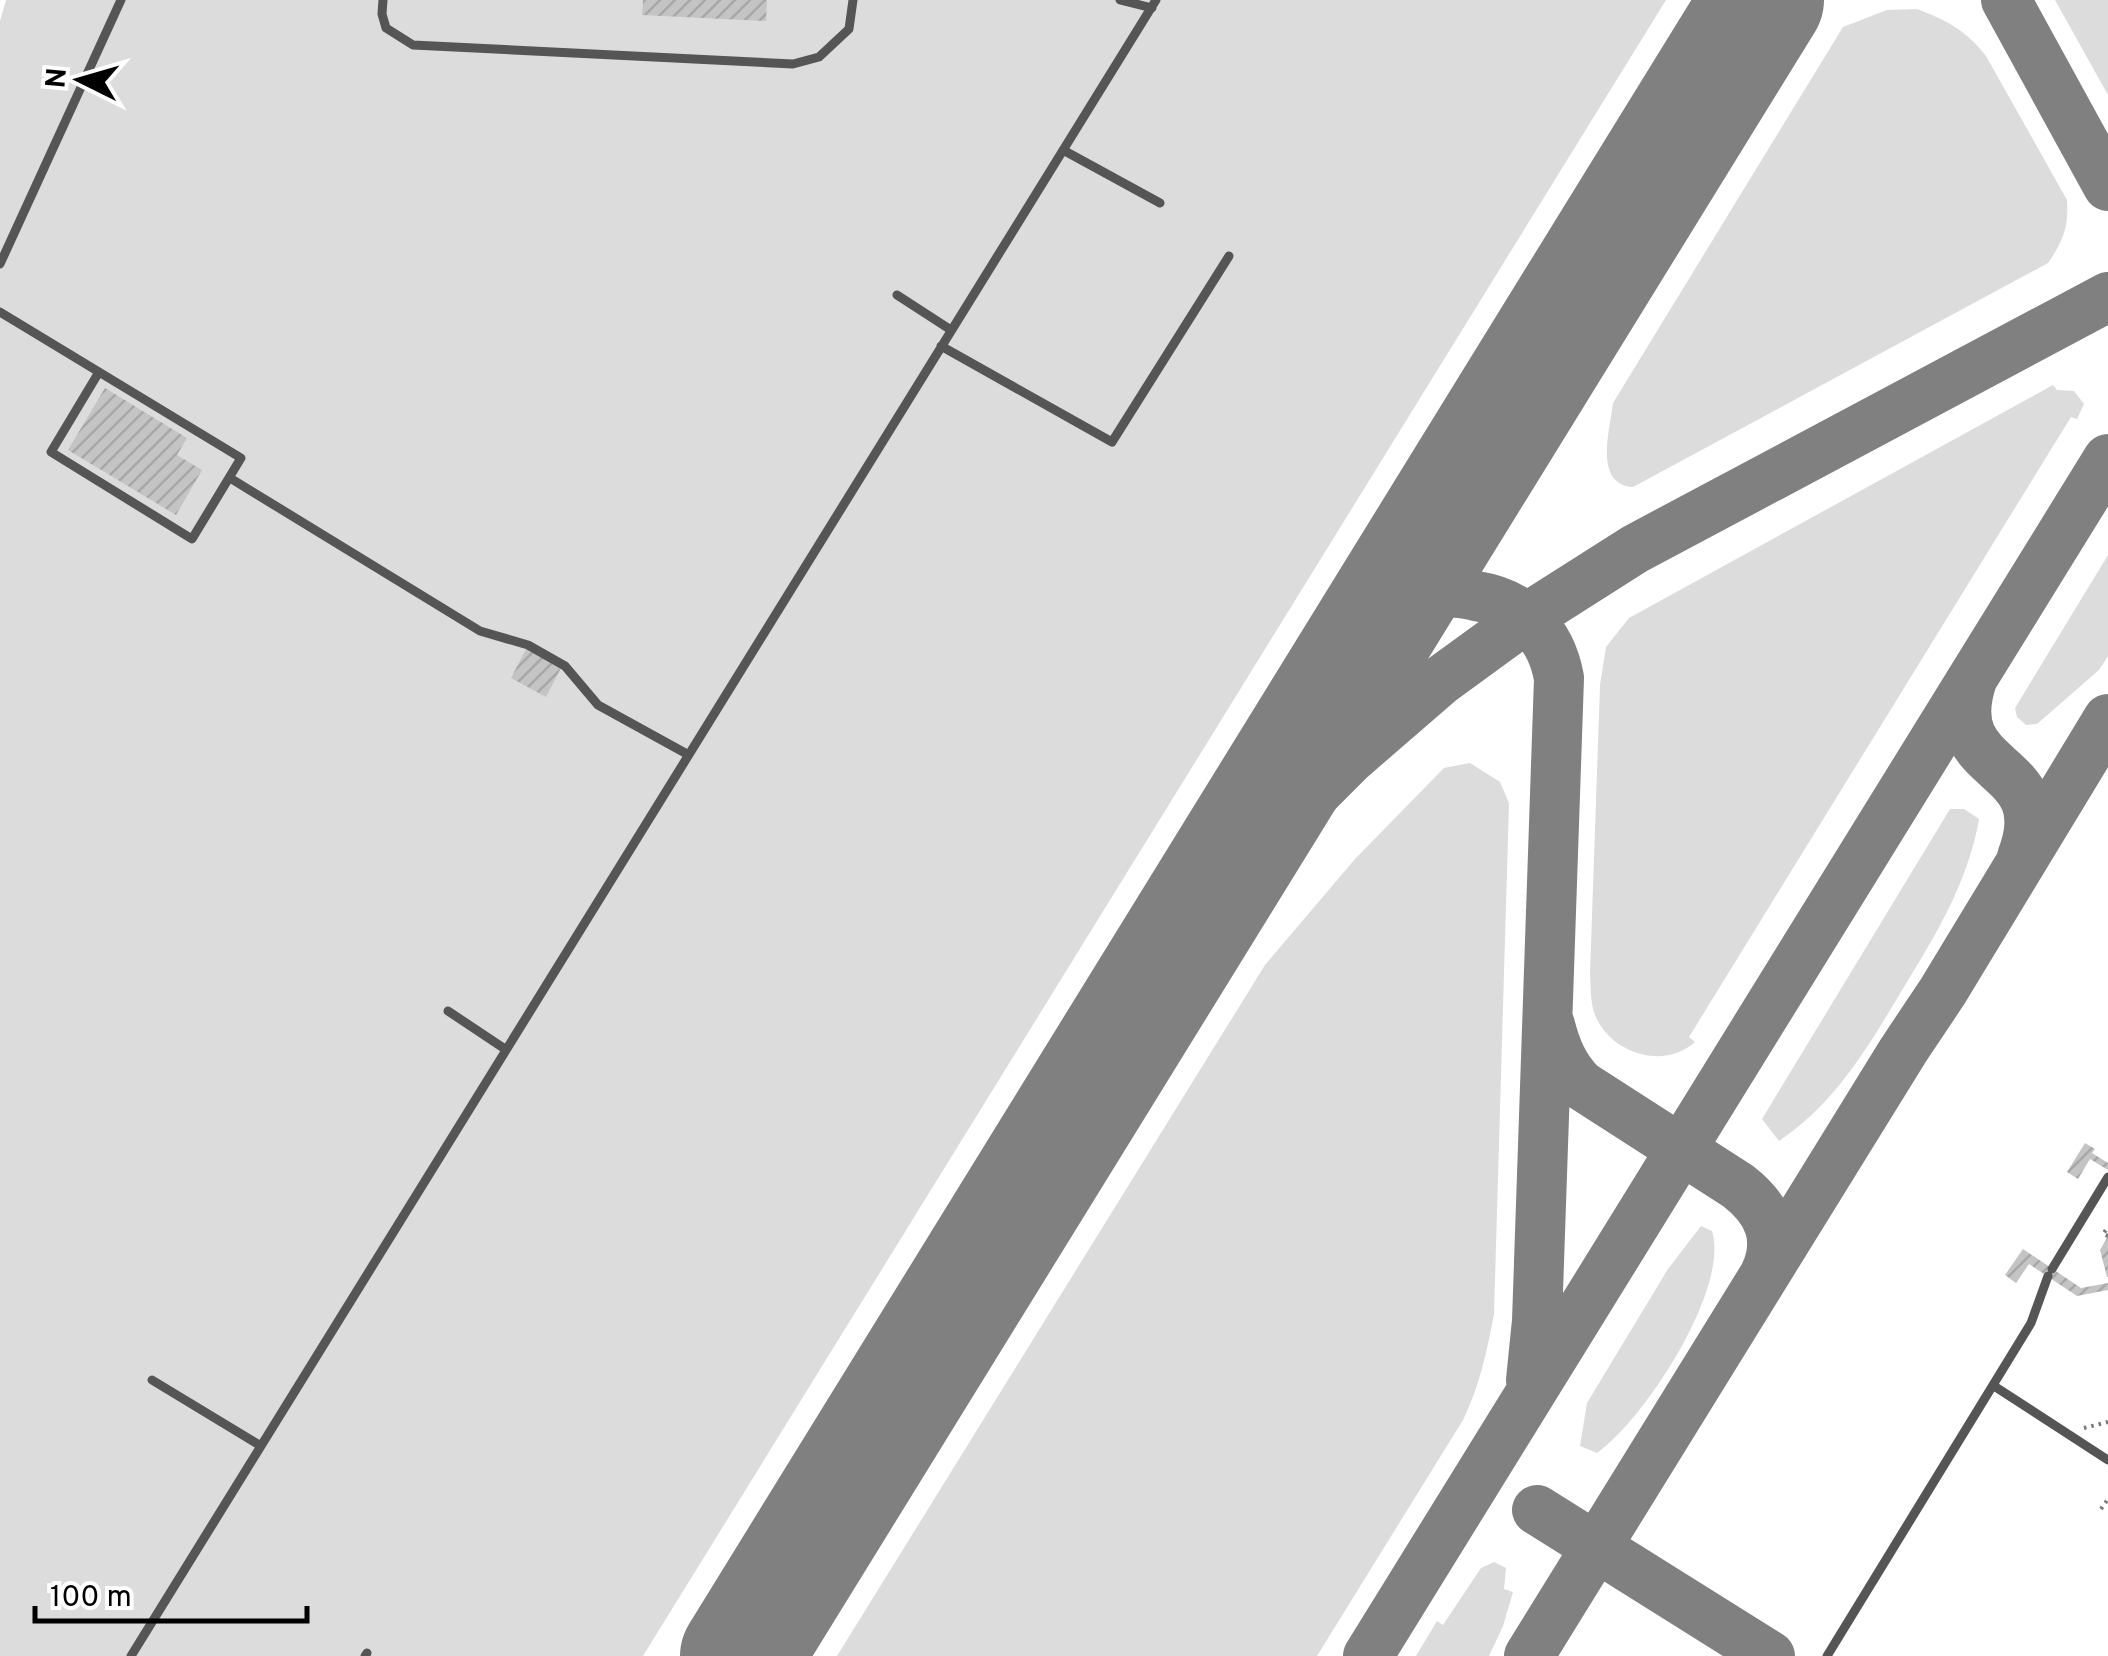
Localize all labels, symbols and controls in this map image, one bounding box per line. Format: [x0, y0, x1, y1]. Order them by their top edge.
north arrow [30, 30, 130, 130]
text: N [39, 66, 77, 90]
scale bar [35, 1561, 308, 1623]
text: 100 m [50, 1580, 132, 1617]

